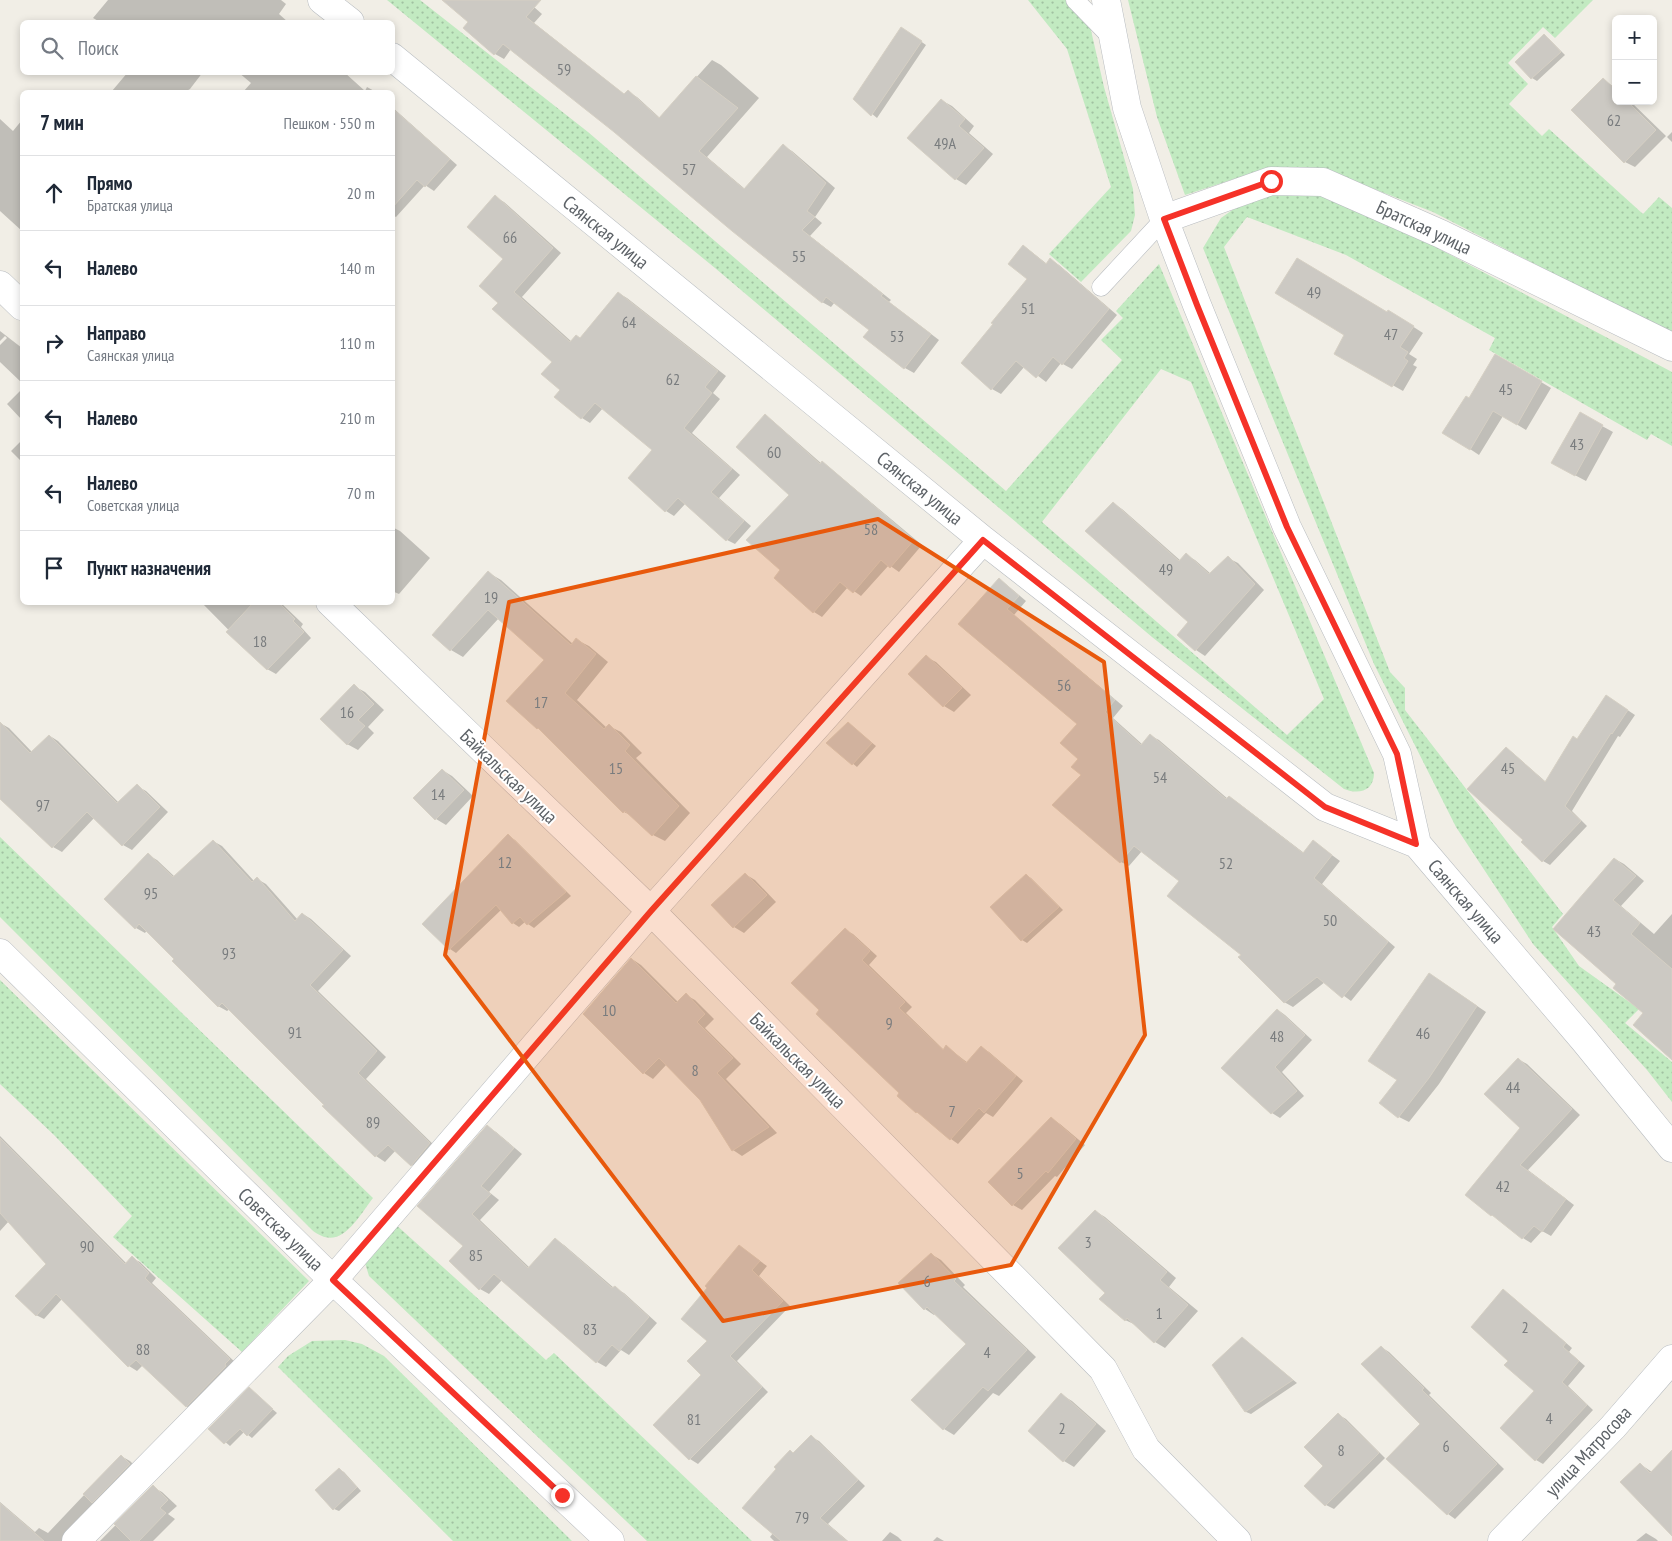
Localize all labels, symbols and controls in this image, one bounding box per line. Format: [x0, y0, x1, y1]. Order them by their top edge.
map controls [1612, 15, 1657, 105]
button: + [1612, 15, 1657, 60]
search box [20, 20, 395, 75]
icon: search [38, 34, 66, 62]
text: Поиск [78, 36, 119, 60]
house number: 59 [557, 59, 571, 79]
button: − [1612, 60, 1657, 105]
text: 7 мин [40, 109, 84, 136]
house number: 62 [1607, 110, 1621, 130]
text: Пешком · 550 m [284, 113, 375, 133]
house number: 49А [934, 133, 956, 153]
house number: 57 [682, 159, 696, 179]
route start [1260, 170, 1283, 193]
text: Прямо [87, 171, 132, 195]
icon: ahead [40, 179, 68, 207]
text: 20 m [347, 183, 375, 203]
street label: Саянская улица [558, 190, 654, 274]
text: Братская улица [87, 195, 173, 215]
street label: Братская улица [1373, 195, 1475, 259]
house number: 66 [503, 227, 517, 247]
house number: 55 [792, 246, 806, 266]
icon: left [40, 254, 68, 282]
text: Налево [87, 256, 138, 280]
text: 140 m [340, 258, 375, 278]
house number: 49 [1307, 282, 1321, 302]
house number: 51 [1021, 298, 1035, 318]
house number: 64 [622, 312, 636, 332]
text: Направо [87, 321, 146, 345]
house number: 47 [1384, 324, 1398, 344]
house number: 53 [890, 326, 904, 346]
icon: right [40, 329, 68, 357]
text: 110 m [340, 333, 375, 353]
text: Саянская улица [87, 345, 174, 365]
house number: 62 [666, 369, 680, 389]
house number: 45 [1499, 379, 1513, 399]
icon: left [40, 404, 68, 432]
text: Налево [87, 406, 138, 430]
text: 210 m [340, 408, 375, 428]
house number: 43 [1570, 434, 1584, 454]
house number: 60 [767, 442, 781, 462]
street label: Саянская улица [872, 446, 968, 530]
text: Налево [87, 471, 138, 495]
icon: left [40, 479, 68, 507]
text: 70 m [347, 483, 375, 503]
text: Советская улица [87, 495, 179, 515]
house number: 58 [864, 519, 878, 539]
icon: arrive [40, 554, 68, 582]
text: Пункт назначения [87, 556, 211, 580]
house number: 49 [1159, 559, 1173, 579]
house number: 19 [484, 587, 498, 607]
house number: 18 [253, 631, 267, 651]
house number: 56 [1057, 675, 1071, 695]
house number: 17 [534, 692, 548, 712]
house number: 16 [340, 702, 354, 722]
street label: Байкальская улица [455, 724, 563, 828]
house number: 15 [609, 758, 623, 778]
house number: 45 [1501, 758, 1515, 778]
house number: 54 [1153, 767, 1167, 787]
house number: 14 [431, 784, 445, 804]
house number: 97 [36, 795, 50, 815]
house number: 12 [498, 852, 512, 872]
house number: 52 [1219, 853, 1233, 873]
street label: Саянская улица [1423, 854, 1509, 948]
house number: 95 [144, 883, 158, 903]
house number: 50 [1323, 910, 1337, 930]
house number: 43 [1587, 921, 1601, 941]
house number: 93 [222, 943, 236, 963]
house number: 10 [602, 1000, 616, 1020]
street label: Байкальская улица [745, 1007, 851, 1113]
house number: 9 [885, 1013, 893, 1033]
house number: 91 [288, 1022, 302, 1042]
house number: 46 [1416, 1023, 1430, 1043]
house number: 48 [1270, 1026, 1284, 1046]
house number: 8 [691, 1060, 699, 1080]
house number: 44 [1506, 1077, 1520, 1097]
house number: 7 [948, 1101, 956, 1121]
house number: 89 [366, 1112, 380, 1132]
house number: 5 [1016, 1163, 1024, 1183]
house number: 42 [1496, 1176, 1510, 1196]
street label: Советская улица [233, 1182, 329, 1276]
house number: 3 [1084, 1232, 1092, 1252]
house number: 90 [80, 1236, 94, 1256]
house number: 85 [469, 1245, 483, 1265]
house number: 6 [923, 1271, 931, 1291]
house number: 1 [1155, 1303, 1163, 1323]
house number: 2 [1521, 1317, 1529, 1337]
house number: 83 [583, 1319, 597, 1339]
house number: 88 [136, 1339, 150, 1359]
house number: 4 [983, 1342, 991, 1362]
street label: улица Матросова [1540, 1401, 1636, 1501]
house number: 4 [1545, 1408, 1553, 1428]
house number: 81 [687, 1409, 701, 1429]
house number: 2 [1058, 1418, 1066, 1438]
house number: 6 [1442, 1436, 1450, 1456]
house number: 8 [1337, 1440, 1345, 1460]
route end [551, 1484, 574, 1507]
house number: 79 [795, 1507, 809, 1527]

